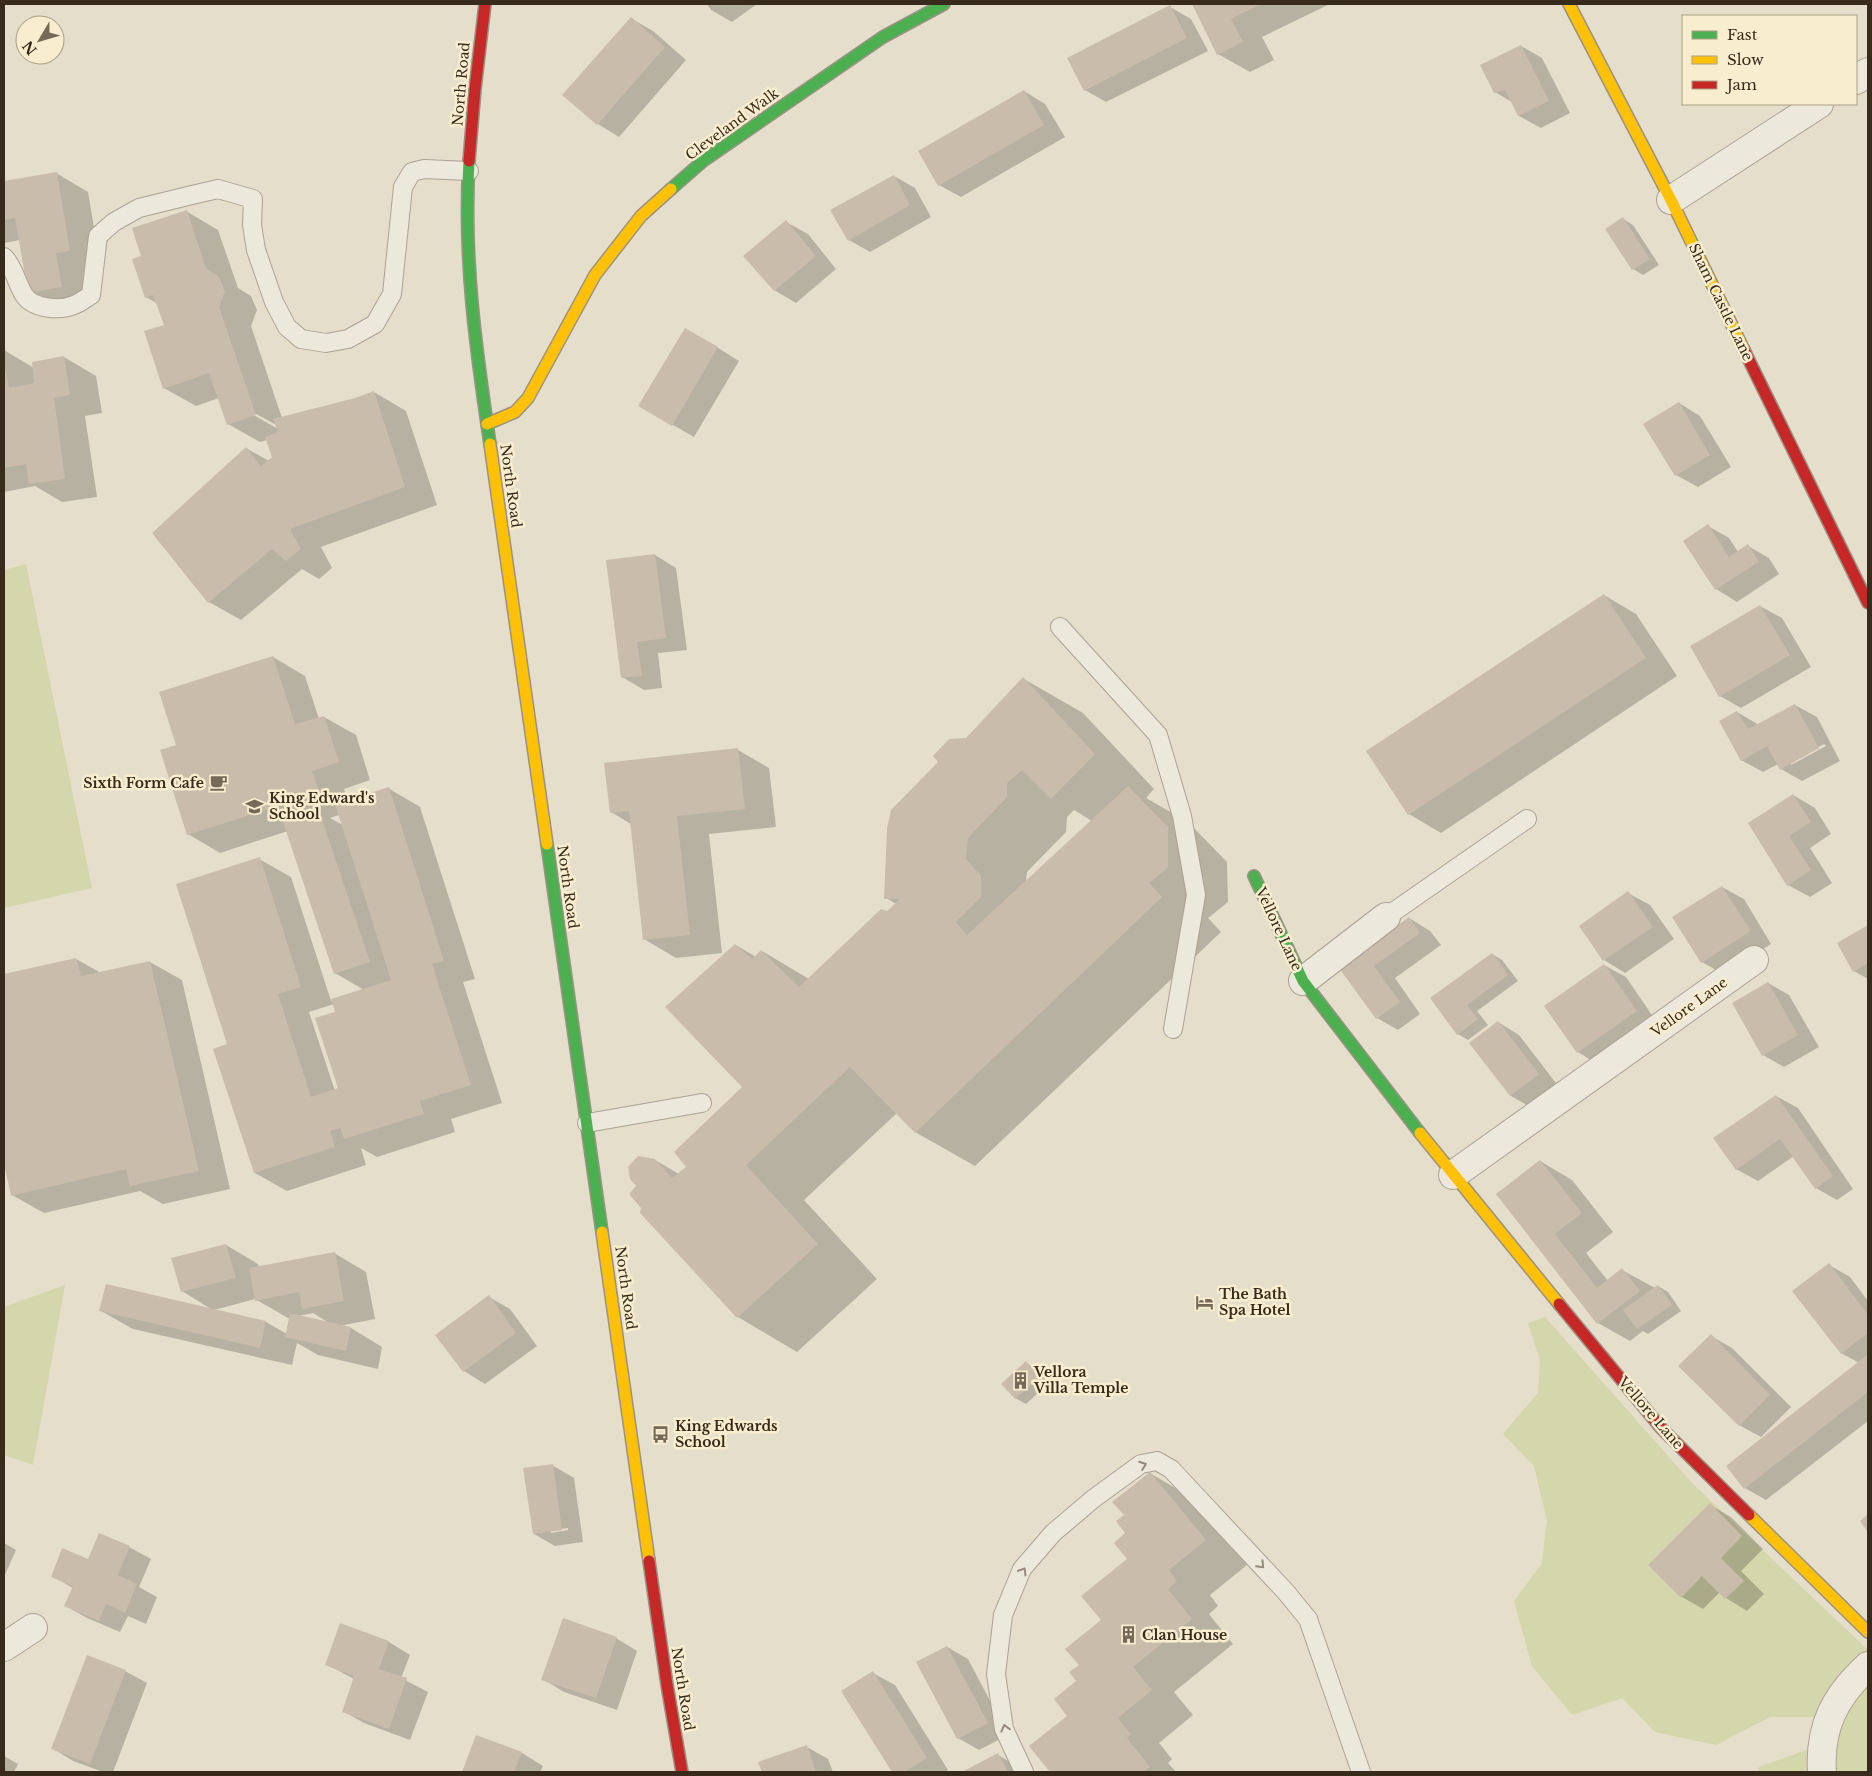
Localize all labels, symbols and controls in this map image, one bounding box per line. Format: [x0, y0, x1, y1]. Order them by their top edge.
north arrow [15, 15, 65, 65]
legend [1682, 15, 1857, 105]
text: Fast [1727, 25, 1758, 44]
text: N [19, 37, 41, 59]
street label: North Road [448, 41, 474, 127]
text: Slow [1727, 50, 1764, 69]
text: Jam [1725, 75, 1757, 94]
street label: Cleveland Walk [682, 84, 782, 164]
street label: Sham Castle Lane [1685, 240, 1757, 364]
street label: North Road [496, 443, 526, 529]
cafe icon: Sixth Form Cafe [208, 773, 228, 793]
place label: Sixth Form Cafe [83, 774, 204, 792]
place label: King Edward's School [269, 789, 375, 823]
school or university icon: King Edward's School [245, 796, 265, 816]
street label: North Road [553, 844, 583, 930]
street label: Vellore Lane [1251, 883, 1306, 974]
street label: Vellore Lane [1646, 973, 1731, 1041]
street label: North Road [611, 1245, 641, 1331]
place label: The Bath Spa Hotel [1219, 1285, 1290, 1319]
hotel icon: The Bath Spa Hotel [1195, 1292, 1215, 1312]
place label: Vellora Villa Temple [1033, 1363, 1128, 1397]
building icon: Vellora Villa Temple [1010, 1370, 1030, 1390]
street label: Vellore Lane [1614, 1372, 1687, 1453]
place label: King Edwards School [675, 1417, 778, 1451]
bus stop icon: King Edwards School [651, 1424, 671, 1444]
one-way arrow [1138, 1461, 1147, 1471]
one-way arrow [1255, 1560, 1264, 1569]
one-way arrow [1017, 1567, 1027, 1576]
building icon: Clan House [1118, 1625, 1138, 1645]
place label: Clan House [1142, 1626, 1227, 1644]
street label: North Road [668, 1646, 699, 1733]
one-way arrow [1000, 1723, 1011, 1732]

